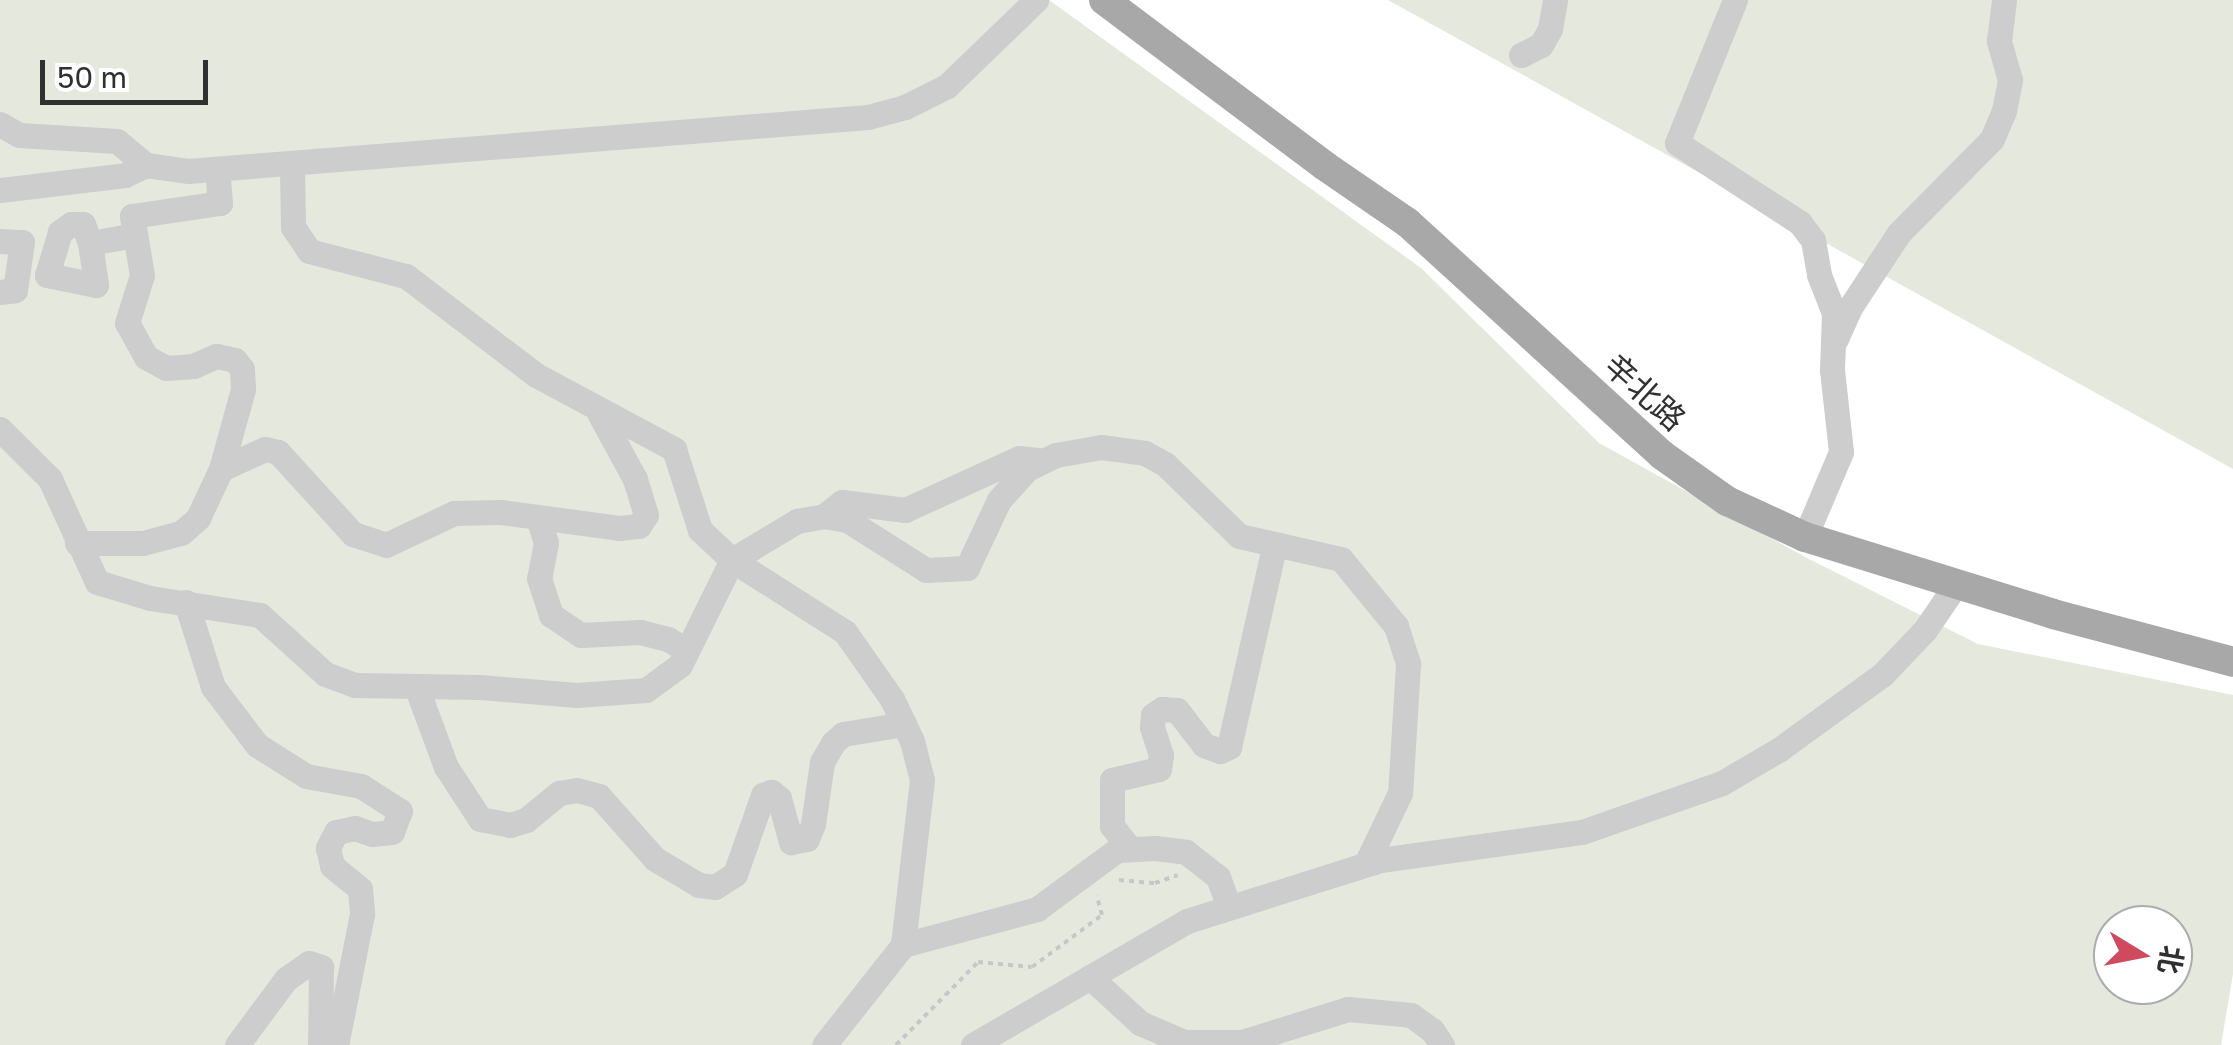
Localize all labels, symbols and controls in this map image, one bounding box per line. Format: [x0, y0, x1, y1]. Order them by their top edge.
scale bar [45, 40, 212, 102]
text: 50 m [57, 59, 127, 95]
street label: 辛北路 [1596, 346, 1694, 438]
north arrow [2093, 905, 2193, 1005]
text: 北 [2152, 943, 2190, 977]

